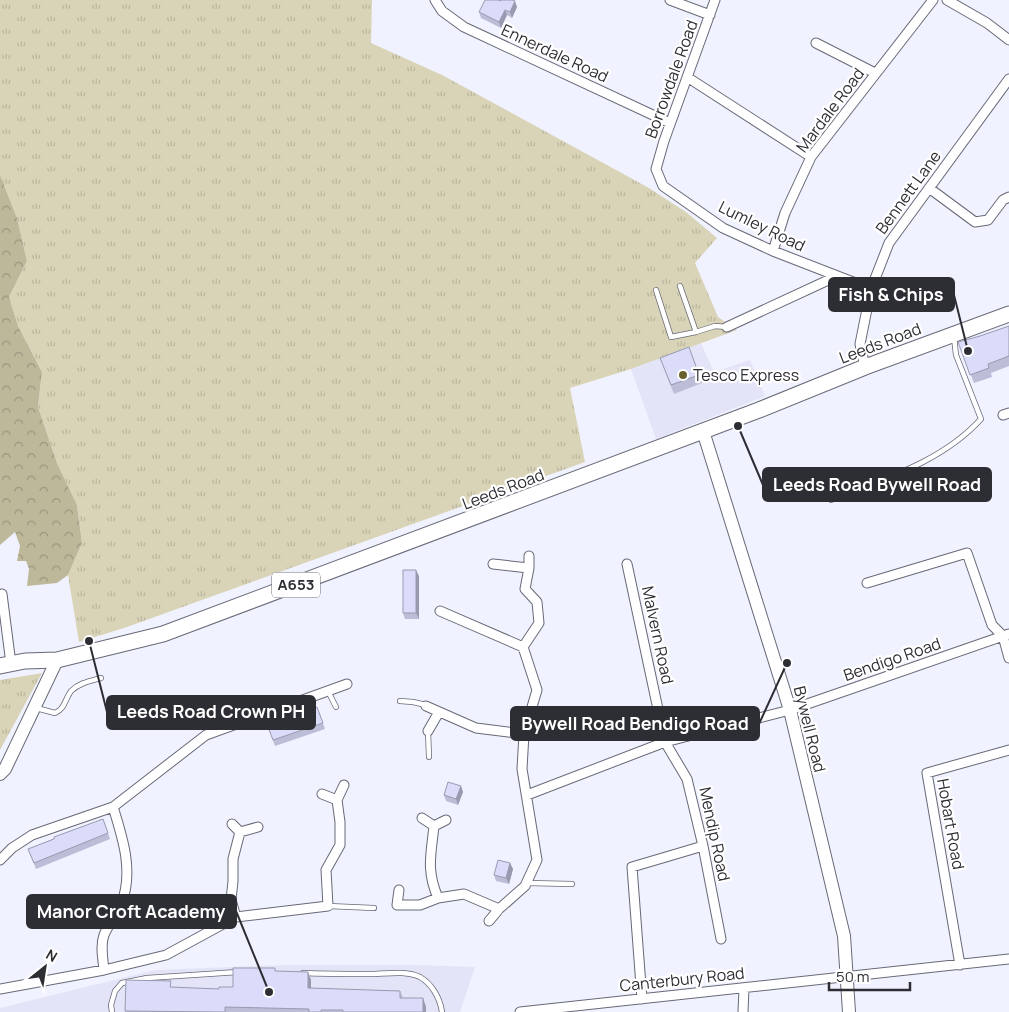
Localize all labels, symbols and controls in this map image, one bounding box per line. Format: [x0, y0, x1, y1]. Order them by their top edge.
street label: Borrowdale Road [639, 17, 703, 141]
street label: Ennerdale Road [498, 19, 612, 87]
street label: Mardale Road [791, 63, 869, 157]
street label: Bennett Lane [870, 146, 946, 238]
street label: Lumley Road [715, 196, 809, 256]
callout: Fish & Chips [829, 278, 954, 311]
text: Fish & Chips [839, 282, 944, 306]
street label: Leeds Road [836, 317, 924, 369]
place label: Tesco Express [693, 364, 799, 386]
marker: Tesco Express [677, 369, 689, 381]
street label: Leeds Road [459, 463, 547, 515]
callout: Leeds Road Bywell Road [763, 468, 991, 501]
text: Leeds Road Bywell Road [773, 472, 981, 496]
road number: A653 [272, 572, 320, 598]
street label: Malvern Road [637, 584, 679, 686]
street label: Bendigo Road [840, 632, 944, 686]
street label: Bywell Road [789, 684, 831, 774]
callout: Leeds Road Crown PH [107, 696, 315, 729]
text: Leeds Road Crown PH [117, 699, 305, 723]
callout: Bywell Road Bendigo Road [511, 707, 759, 740]
text: Bywell Road Bendigo Road [521, 711, 749, 735]
street label: Hobart Road [932, 777, 970, 871]
street label: Mendip Road [694, 785, 736, 883]
callout: Manor Croft Academy [27, 895, 236, 928]
text: Manor Croft Academy [37, 899, 225, 923]
north arrow [20, 942, 70, 992]
text: N [43, 945, 61, 966]
scale bar [829, 960, 910, 992]
street label: Canterbury Road [619, 962, 745, 996]
text: 50 m [836, 966, 870, 987]

